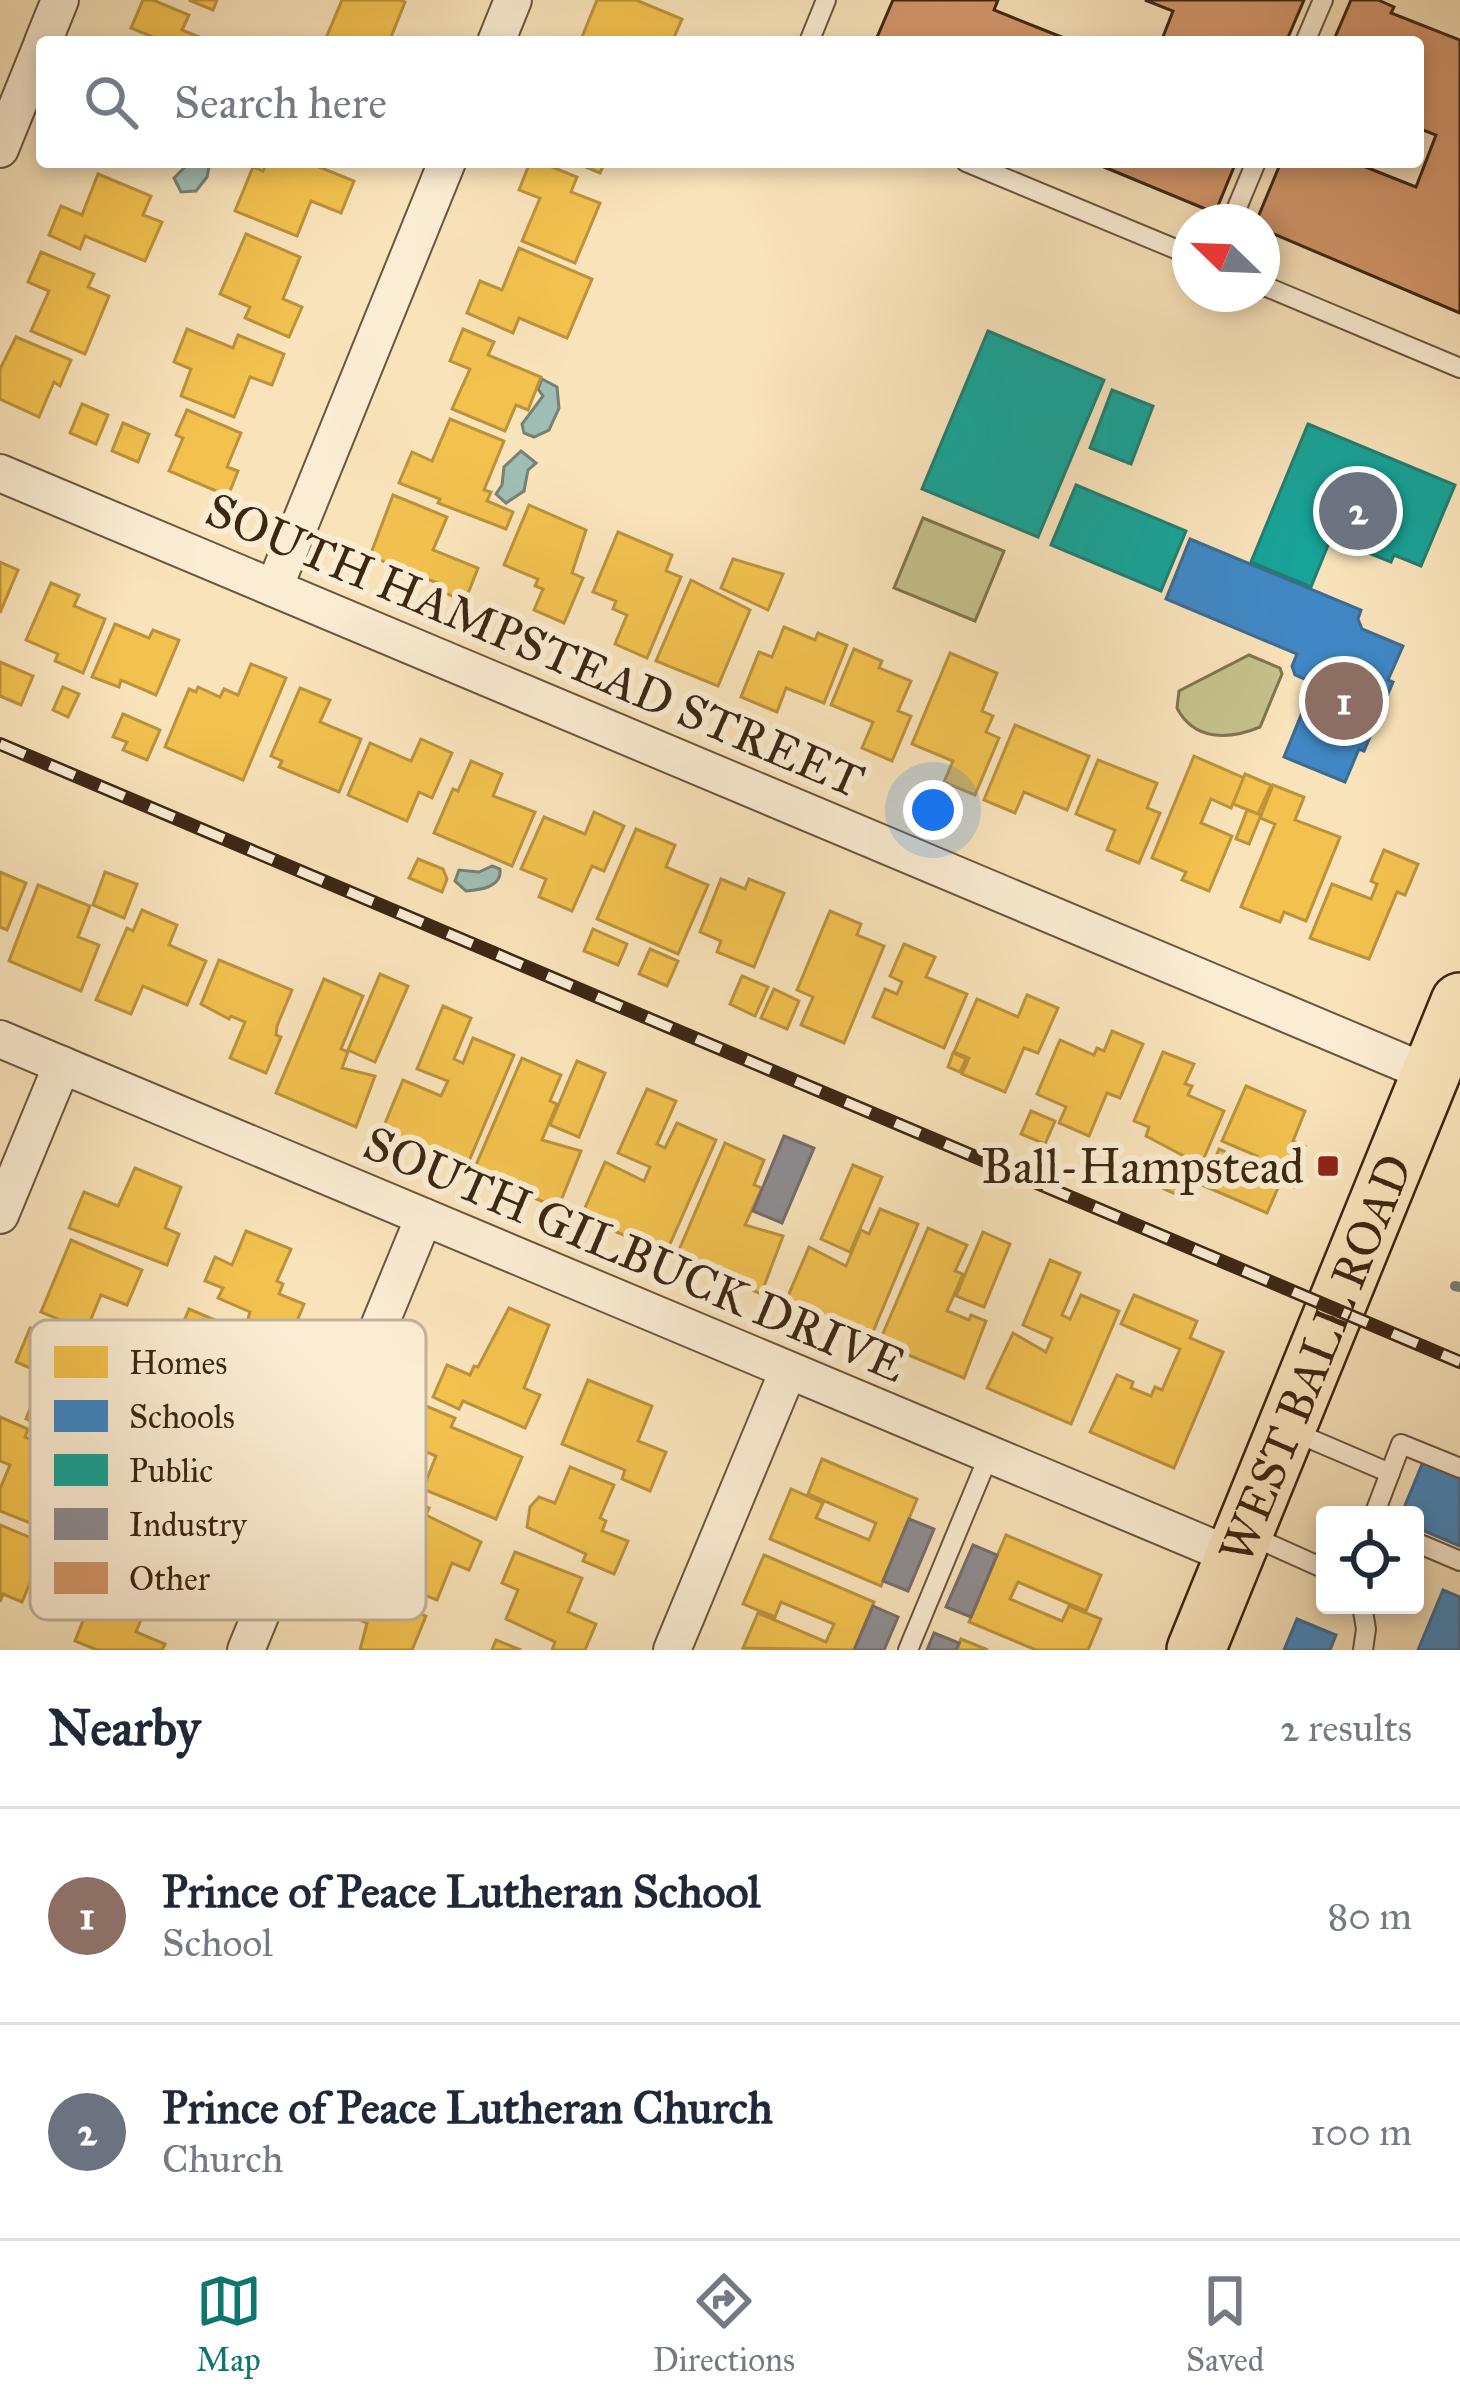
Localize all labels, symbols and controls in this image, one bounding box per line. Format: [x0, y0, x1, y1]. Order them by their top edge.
search box [36, 36, 1424, 168]
icon: search [78, 69, 144, 135]
text: Search here [174, 75, 387, 130]
north arrow [1172, 204, 1280, 312]
pin: 2 [1319, 466, 1397, 556]
street label: SOUTH HAMPSTEAD STREET [197, 479, 873, 811]
pin: 1 [1305, 656, 1383, 746]
your location [903, 780, 963, 840]
street label: SOUTH GILBUCK DRIVE [355, 1113, 915, 1395]
place label: Ball-Hampstead [981, 1137, 1304, 1196]
street label: WEST BALL ROAD [1205, 1146, 1424, 1571]
marker: Ball-Hampstead [1315, 1153, 1341, 1179]
legend [30, 1320, 426, 1620]
text: Homes [129, 1343, 227, 1383]
text: Schools [129, 1397, 235, 1437]
text: Public [129, 1451, 213, 1491]
text: Industry [129, 1505, 247, 1545]
map controls [1316, 1506, 1424, 1614]
button: locate [1316, 1506, 1424, 1614]
text: Other [129, 1559, 211, 1599]
text: Nearby [48, 1697, 200, 1759]
text: 2 results [1280, 1704, 1412, 1752]
text: Prince of Peace Lutheran School [162, 1864, 761, 1919]
text: 1 [79, 1892, 95, 1940]
text: 80 m [1327, 1892, 1412, 1940]
text: School [162, 1919, 273, 1967]
text: Prince of Peace Lutheran Church [162, 2080, 773, 2135]
text: 2 [77, 2108, 97, 2156]
text: 100 m [1310, 2108, 1412, 2156]
text: Church [162, 2135, 283, 2183]
tab: Map [196, 2268, 262, 2380]
tab: Directions [653, 2268, 795, 2380]
tab: Saved [1186, 2268, 1264, 2380]

